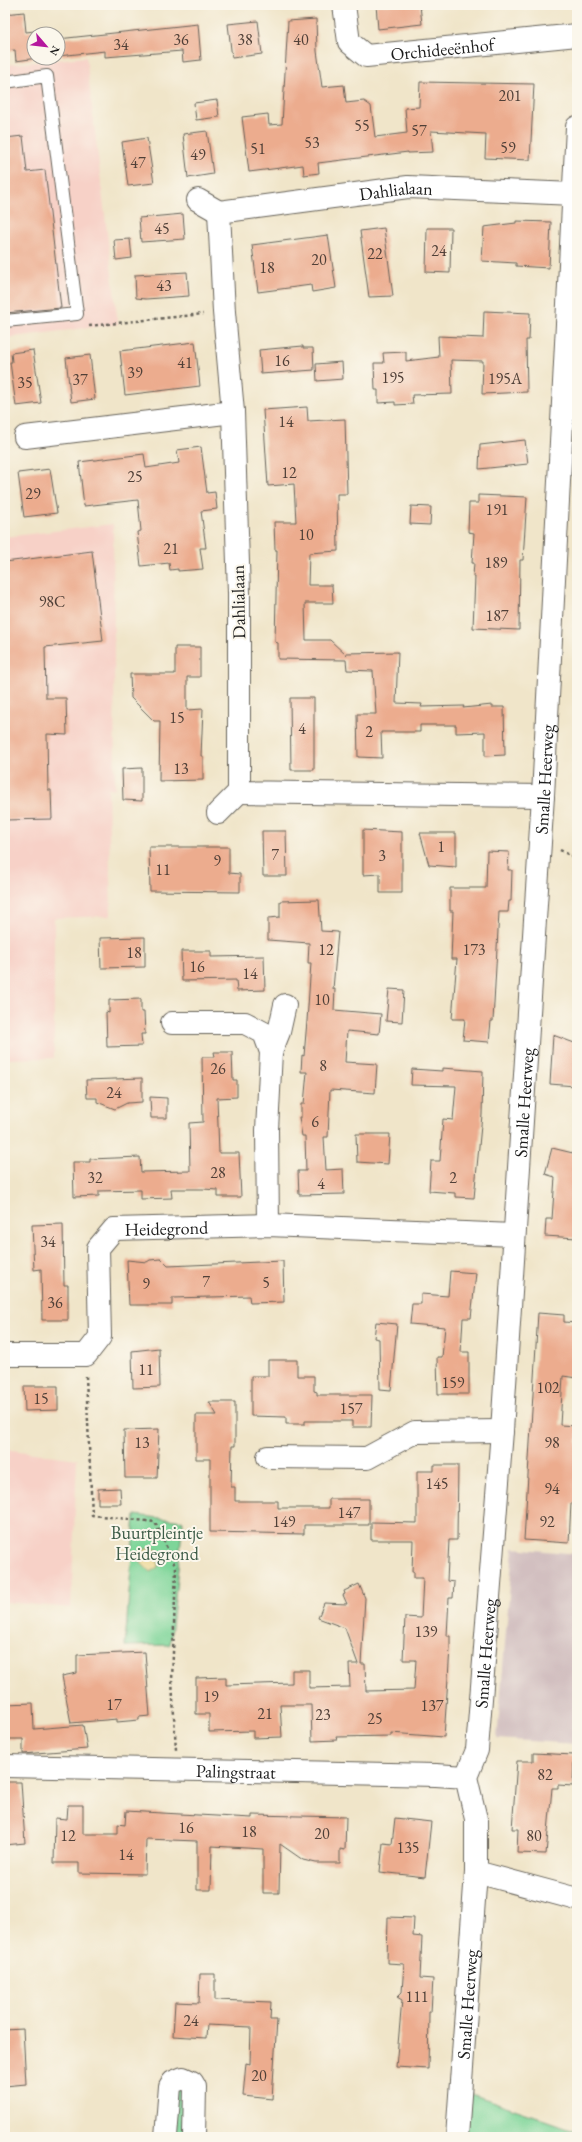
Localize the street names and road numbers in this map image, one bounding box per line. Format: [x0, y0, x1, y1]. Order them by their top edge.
street label: Orchideeënhof [389, 32, 497, 65]
street label: Dahlialaan [358, 175, 434, 205]
street label: Dahlialaan [226, 564, 250, 639]
street label: Smalle Heerweg [529, 724, 558, 835]
street label: Smalle Heerweg [508, 1047, 538, 1158]
street label: Heidegrond [124, 1215, 209, 1240]
street label: Smalle Heerweg [469, 1597, 500, 1709]
street label: Palingstraat [196, 1758, 276, 1783]
street label: Smalle Heerweg [451, 1948, 482, 2060]

